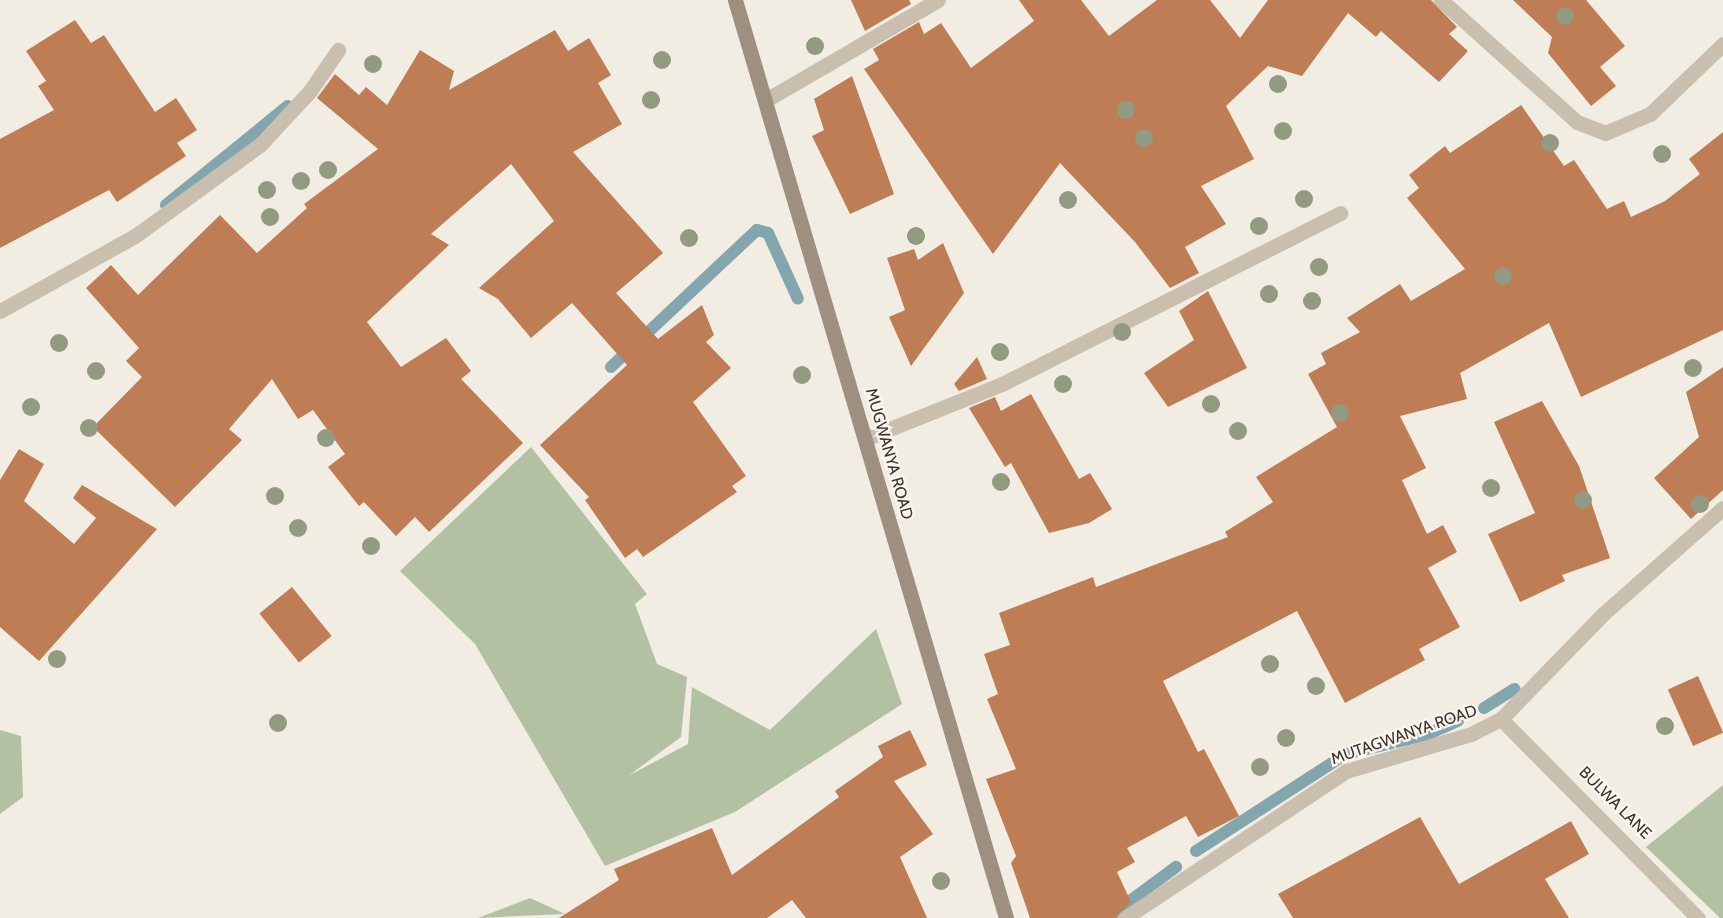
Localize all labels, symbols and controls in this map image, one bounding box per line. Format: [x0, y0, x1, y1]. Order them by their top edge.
street label: MUGWANYA ROAD [861, 386, 917, 522]
street label: MUTAGWANYA ROAD [1329, 701, 1479, 769]
street label: BULWA LANE [1575, 763, 1655, 843]

